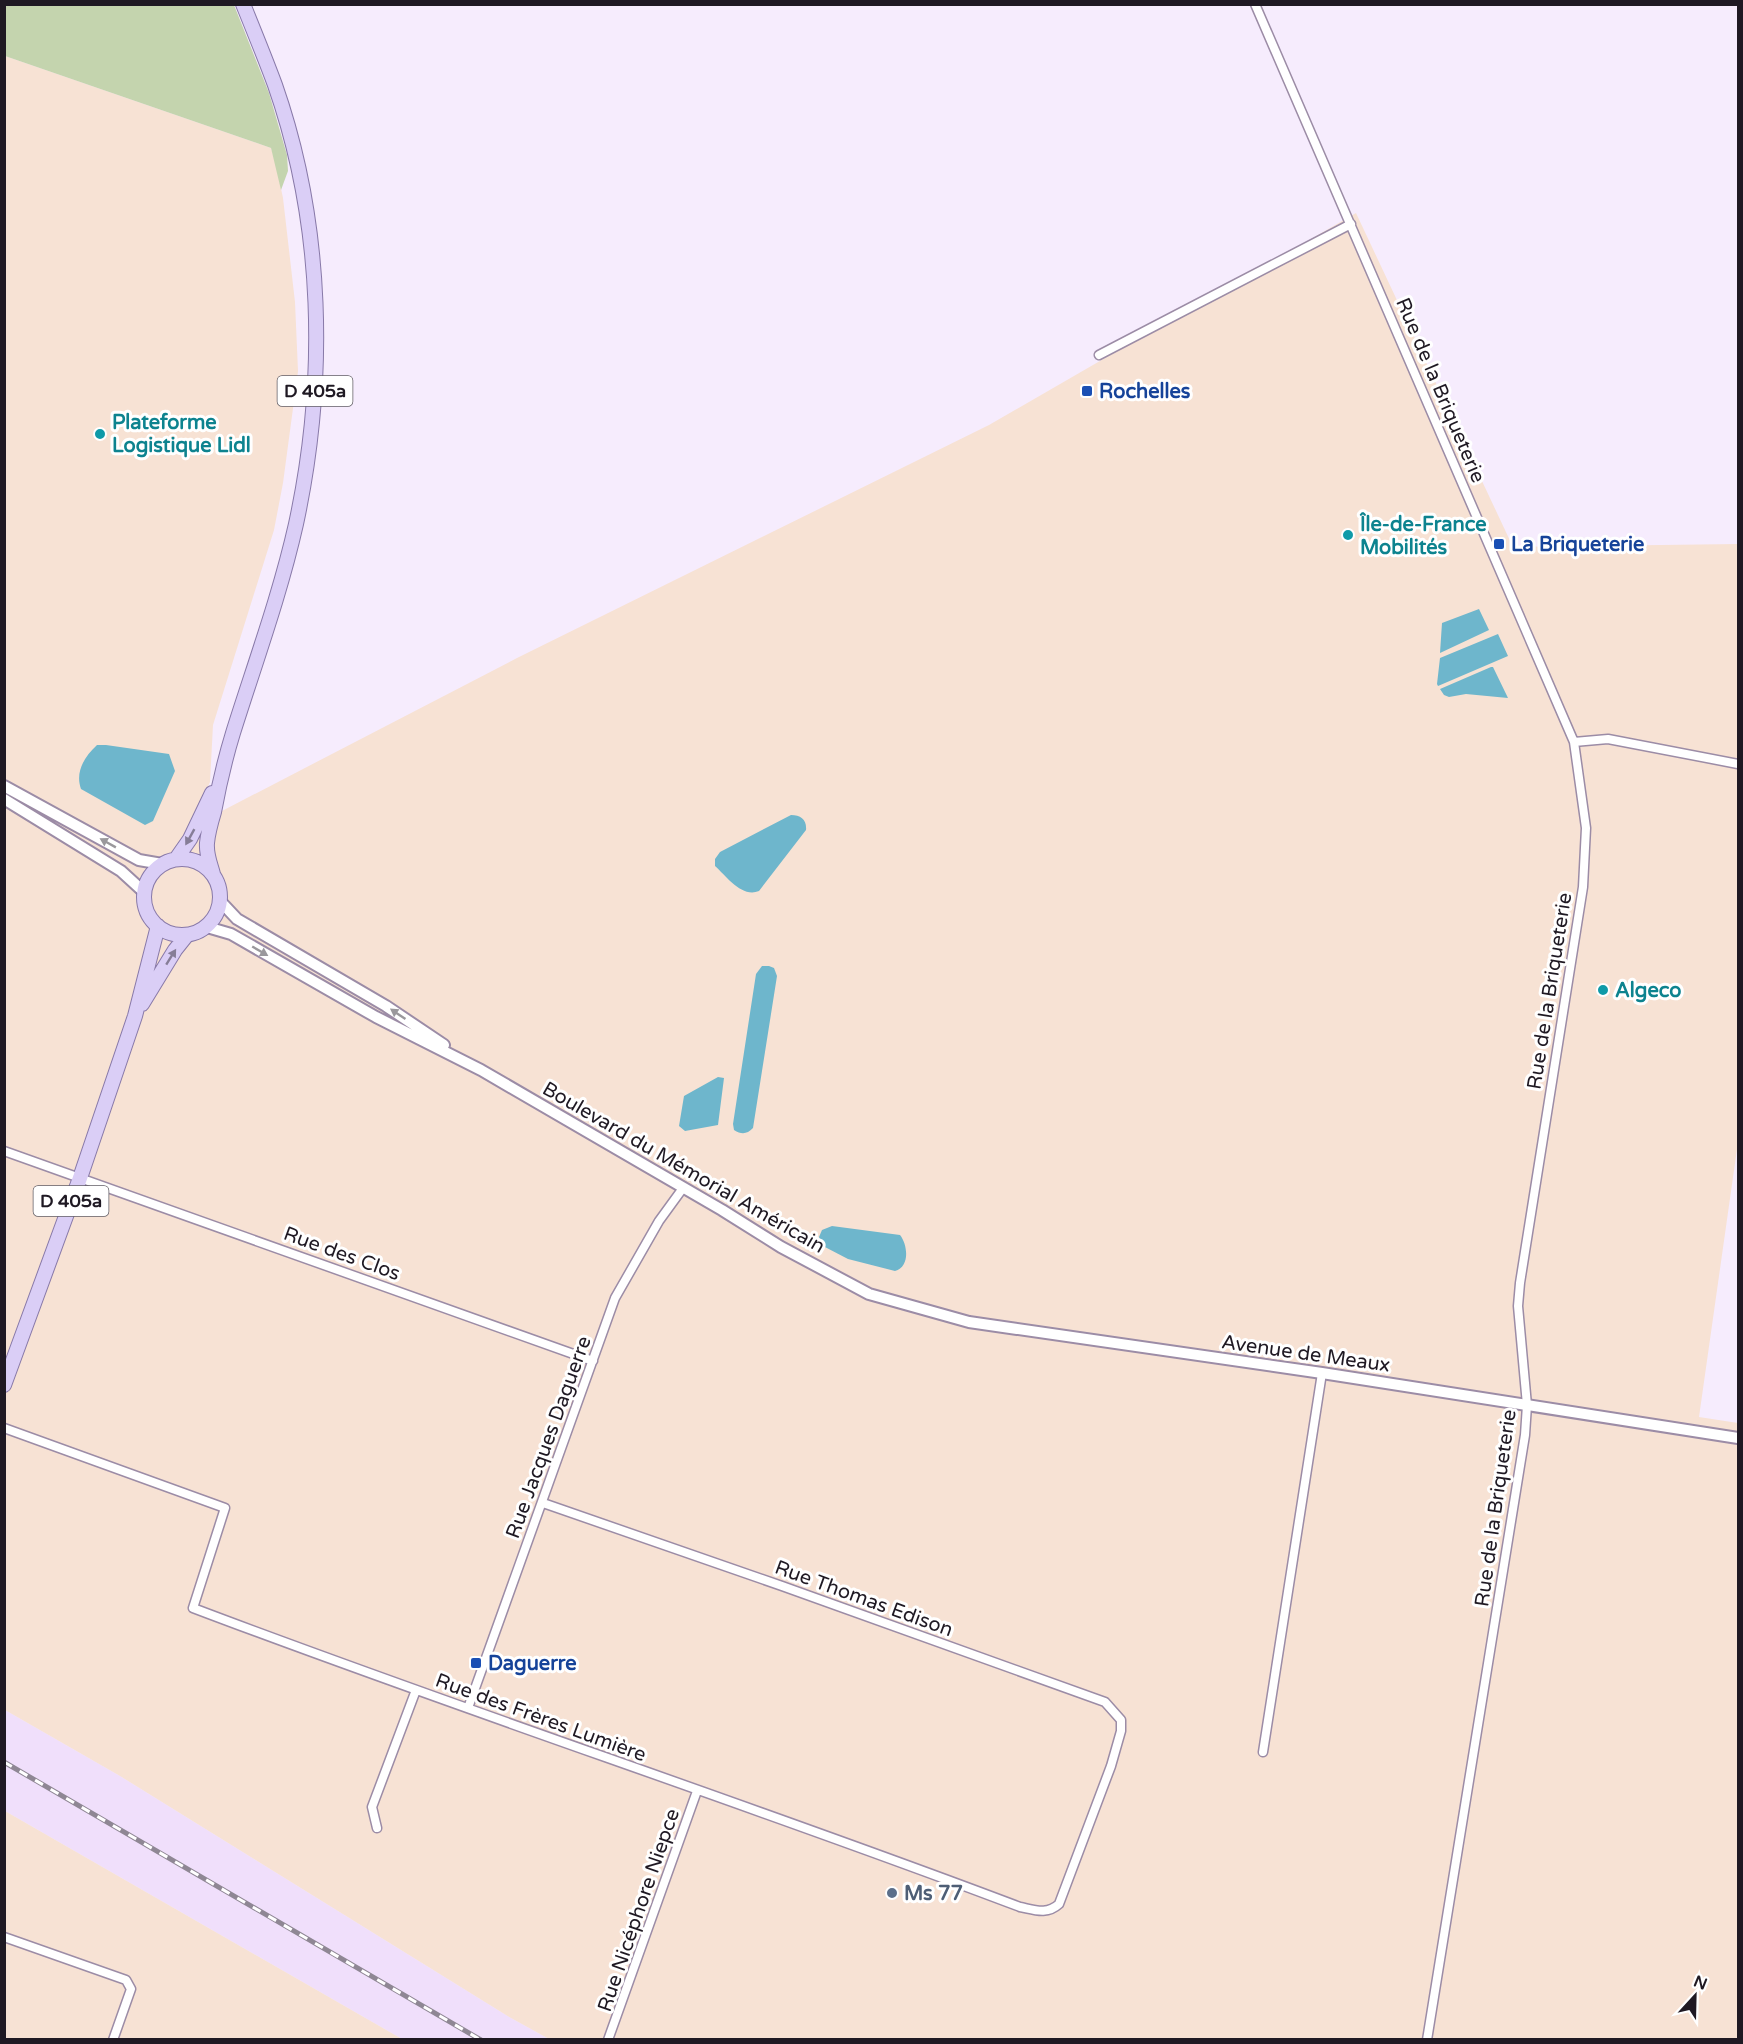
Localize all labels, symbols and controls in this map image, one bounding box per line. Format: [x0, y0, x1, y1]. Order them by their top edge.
street label: Rue de la Briqueterie [1390, 294, 1490, 487]
road number: D 405a [278, 376, 352, 406]
place label: Rochelles [1099, 380, 1191, 404]
marker: Rochelles [1080, 384, 1094, 398]
place label: Plateforme Logistique Lidl [112, 411, 251, 458]
marker: Plateforme Logistique Lidl [93, 427, 107, 441]
place label: Île-de-France Mobilités [1359, 512, 1487, 560]
marker: Île-de-France Mobilités [1341, 528, 1355, 542]
place label: La Briqueterie [1511, 533, 1644, 557]
marker: La Briqueterie [1492, 537, 1506, 551]
one-way arrow [185, 829, 196, 845]
one-way arrow [100, 838, 117, 848]
street label: Rue de la Briqueterie [1523, 891, 1577, 1091]
one-way arrow [252, 945, 268, 956]
one-way arrow [165, 949, 176, 965]
place label: Algeco [1615, 979, 1681, 1003]
marker: Algeco [1596, 983, 1610, 997]
one-way arrow [390, 1009, 406, 1020]
street label: Boulevard du Mémorial Américain [538, 1077, 829, 1259]
road number: D 405a [34, 1186, 109, 1216]
street label: Rue des Clos [280, 1222, 403, 1286]
street label: Avenue de Meaux [1220, 1330, 1392, 1378]
street label: Rue Jacques Daguerre [501, 1333, 597, 1542]
street label: Rue de la Briqueterie [1470, 1408, 1522, 1608]
street label: Rue Thomas Edison [771, 1556, 956, 1642]
place label: Daguerre [488, 1652, 577, 1676]
marker: Daguerre [469, 1656, 483, 1670]
street label: Rue des Frères Lumière [432, 1669, 649, 1767]
street label: Rue Nicéphore Niepce [593, 1806, 685, 2015]
place label: Ms 77 [904, 1882, 963, 1906]
marker: Ms 77 [885, 1886, 899, 1900]
north arrow [1665, 1966, 1725, 2026]
text: N [1691, 1971, 1710, 1995]

